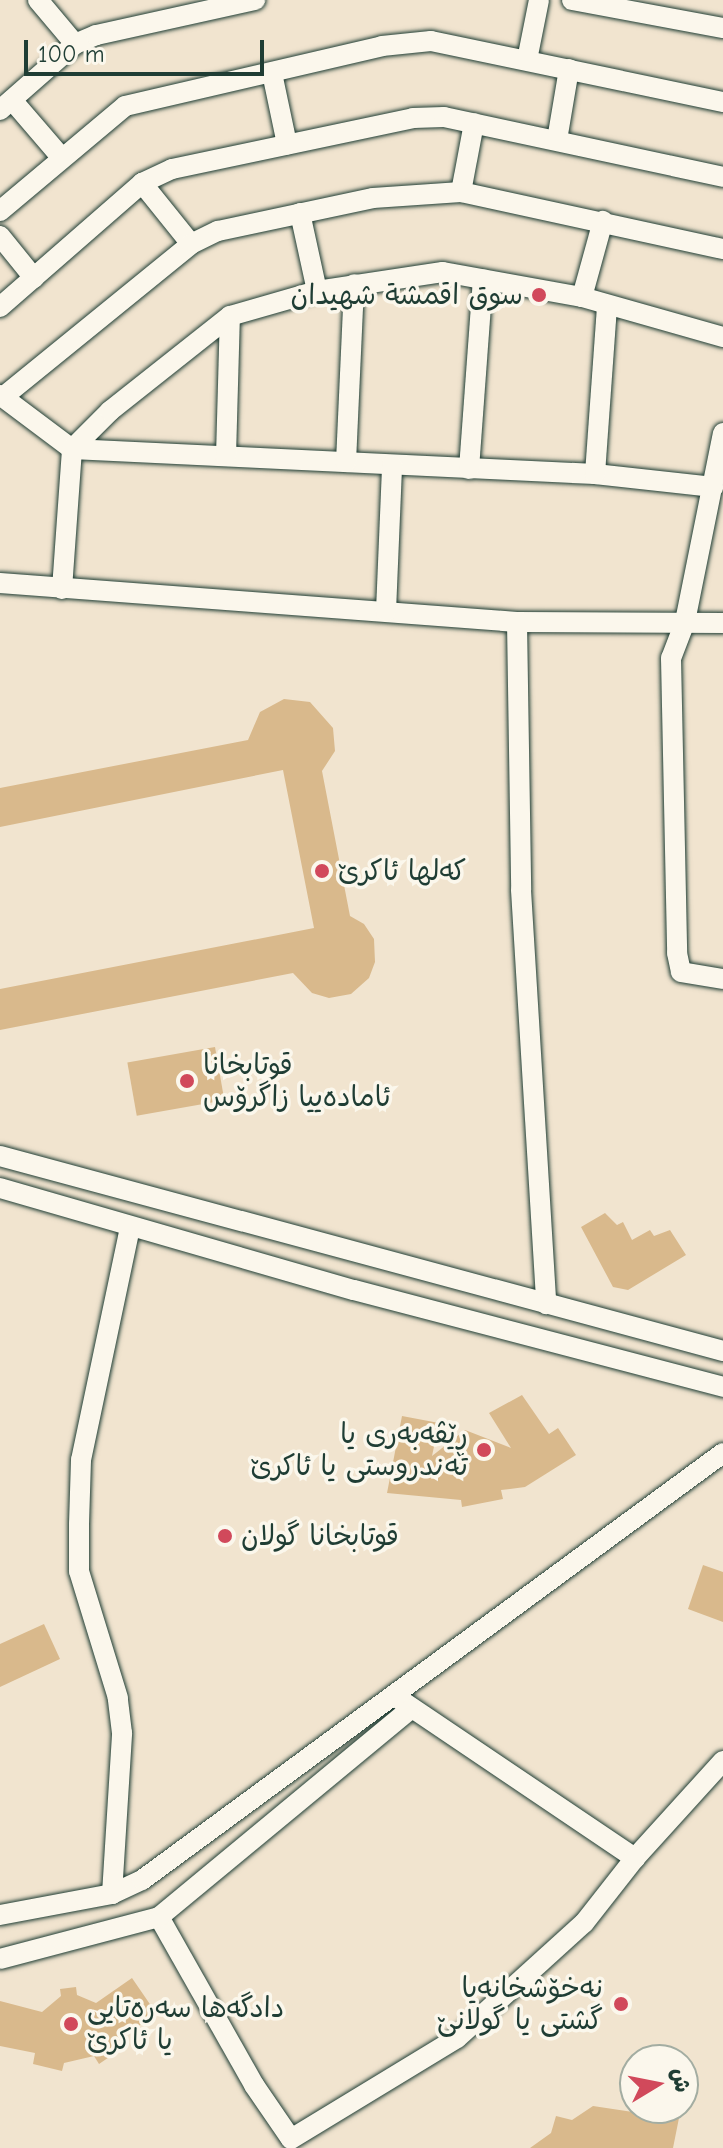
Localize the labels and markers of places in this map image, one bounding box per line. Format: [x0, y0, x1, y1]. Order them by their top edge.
place label: سوق اقمشة شهيدان [291, 278, 523, 312]
marker: سوق اقمشة شهيدان [530, 286, 548, 304]
place label: کەلها ئاکرێ [338, 854, 466, 888]
marker: کەلها ئاکرێ [313, 862, 331, 880]
place label: قوتابخانا ئامادەییا زاگرۆس [203, 1048, 391, 1114]
marker: قوتابخانا ئامادەییا زاگرۆس [178, 1072, 196, 1090]
place label: ڕێڤەبەری یا تەندروستی یا ئاکرێ [251, 1417, 468, 1483]
marker: ڕێڤەبەری یا تەندروستی یا ئاکرێ [475, 1441, 493, 1459]
place label: قوتابخانا گولان [241, 1519, 399, 1553]
marker: قوتابخانا گولان [216, 1527, 234, 1545]
place label: نەخۆشخانەیا گشتی یا گولانێ [437, 1971, 603, 2037]
place label: دادگەها سەرەتایی یا ئاکرێ [87, 1991, 284, 2057]
marker: نەخۆشخانەیا گشتی یا گولانێ [610, 1993, 632, 2015]
marker: دادگەها سەرەتایی یا ئاکرێ [62, 2015, 80, 2033]

